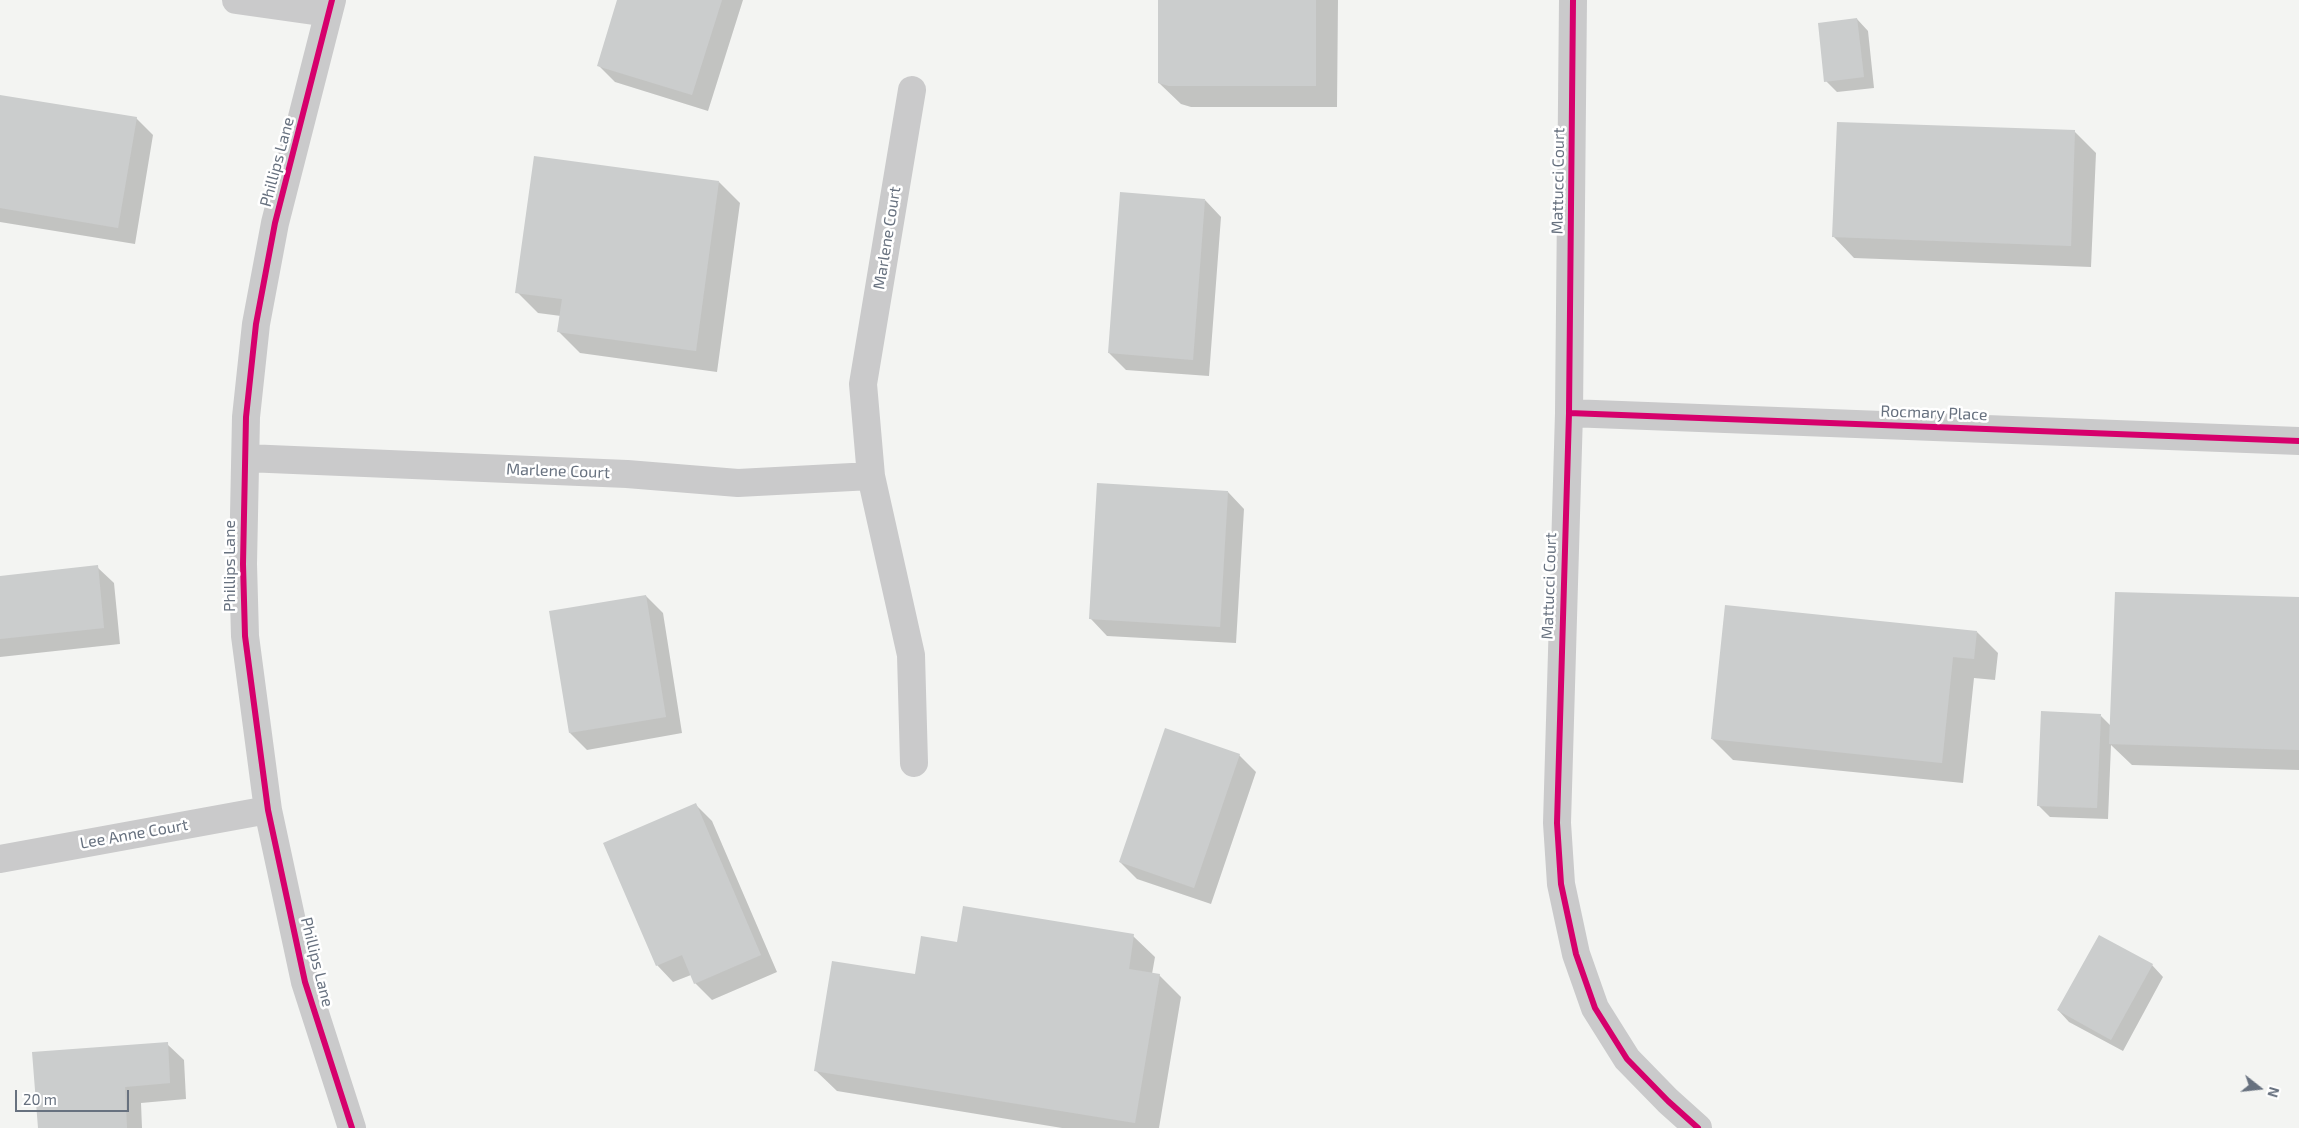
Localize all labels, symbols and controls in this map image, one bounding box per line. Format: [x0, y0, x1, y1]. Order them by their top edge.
street label: Phillips Lane [256, 115, 298, 209]
street label: Mattucci Court [1547, 127, 1569, 235]
street label: Marlene Court [869, 185, 905, 291]
street label: Rocmary Place [1880, 402, 1988, 424]
street label: Marlene Court [506, 460, 610, 482]
street label: Phillips Lane [220, 520, 240, 612]
street label: Mattucci Court [1538, 532, 1560, 640]
street label: Lee Anne Court [78, 815, 190, 853]
street label: Phillips Lane [297, 915, 337, 1009]
north arrow [2234, 1063, 2284, 1113]
scale bar [18, 1080, 131, 1112]
text: N [2264, 1085, 2283, 1099]
text: 20 m [23, 1090, 57, 1108]

